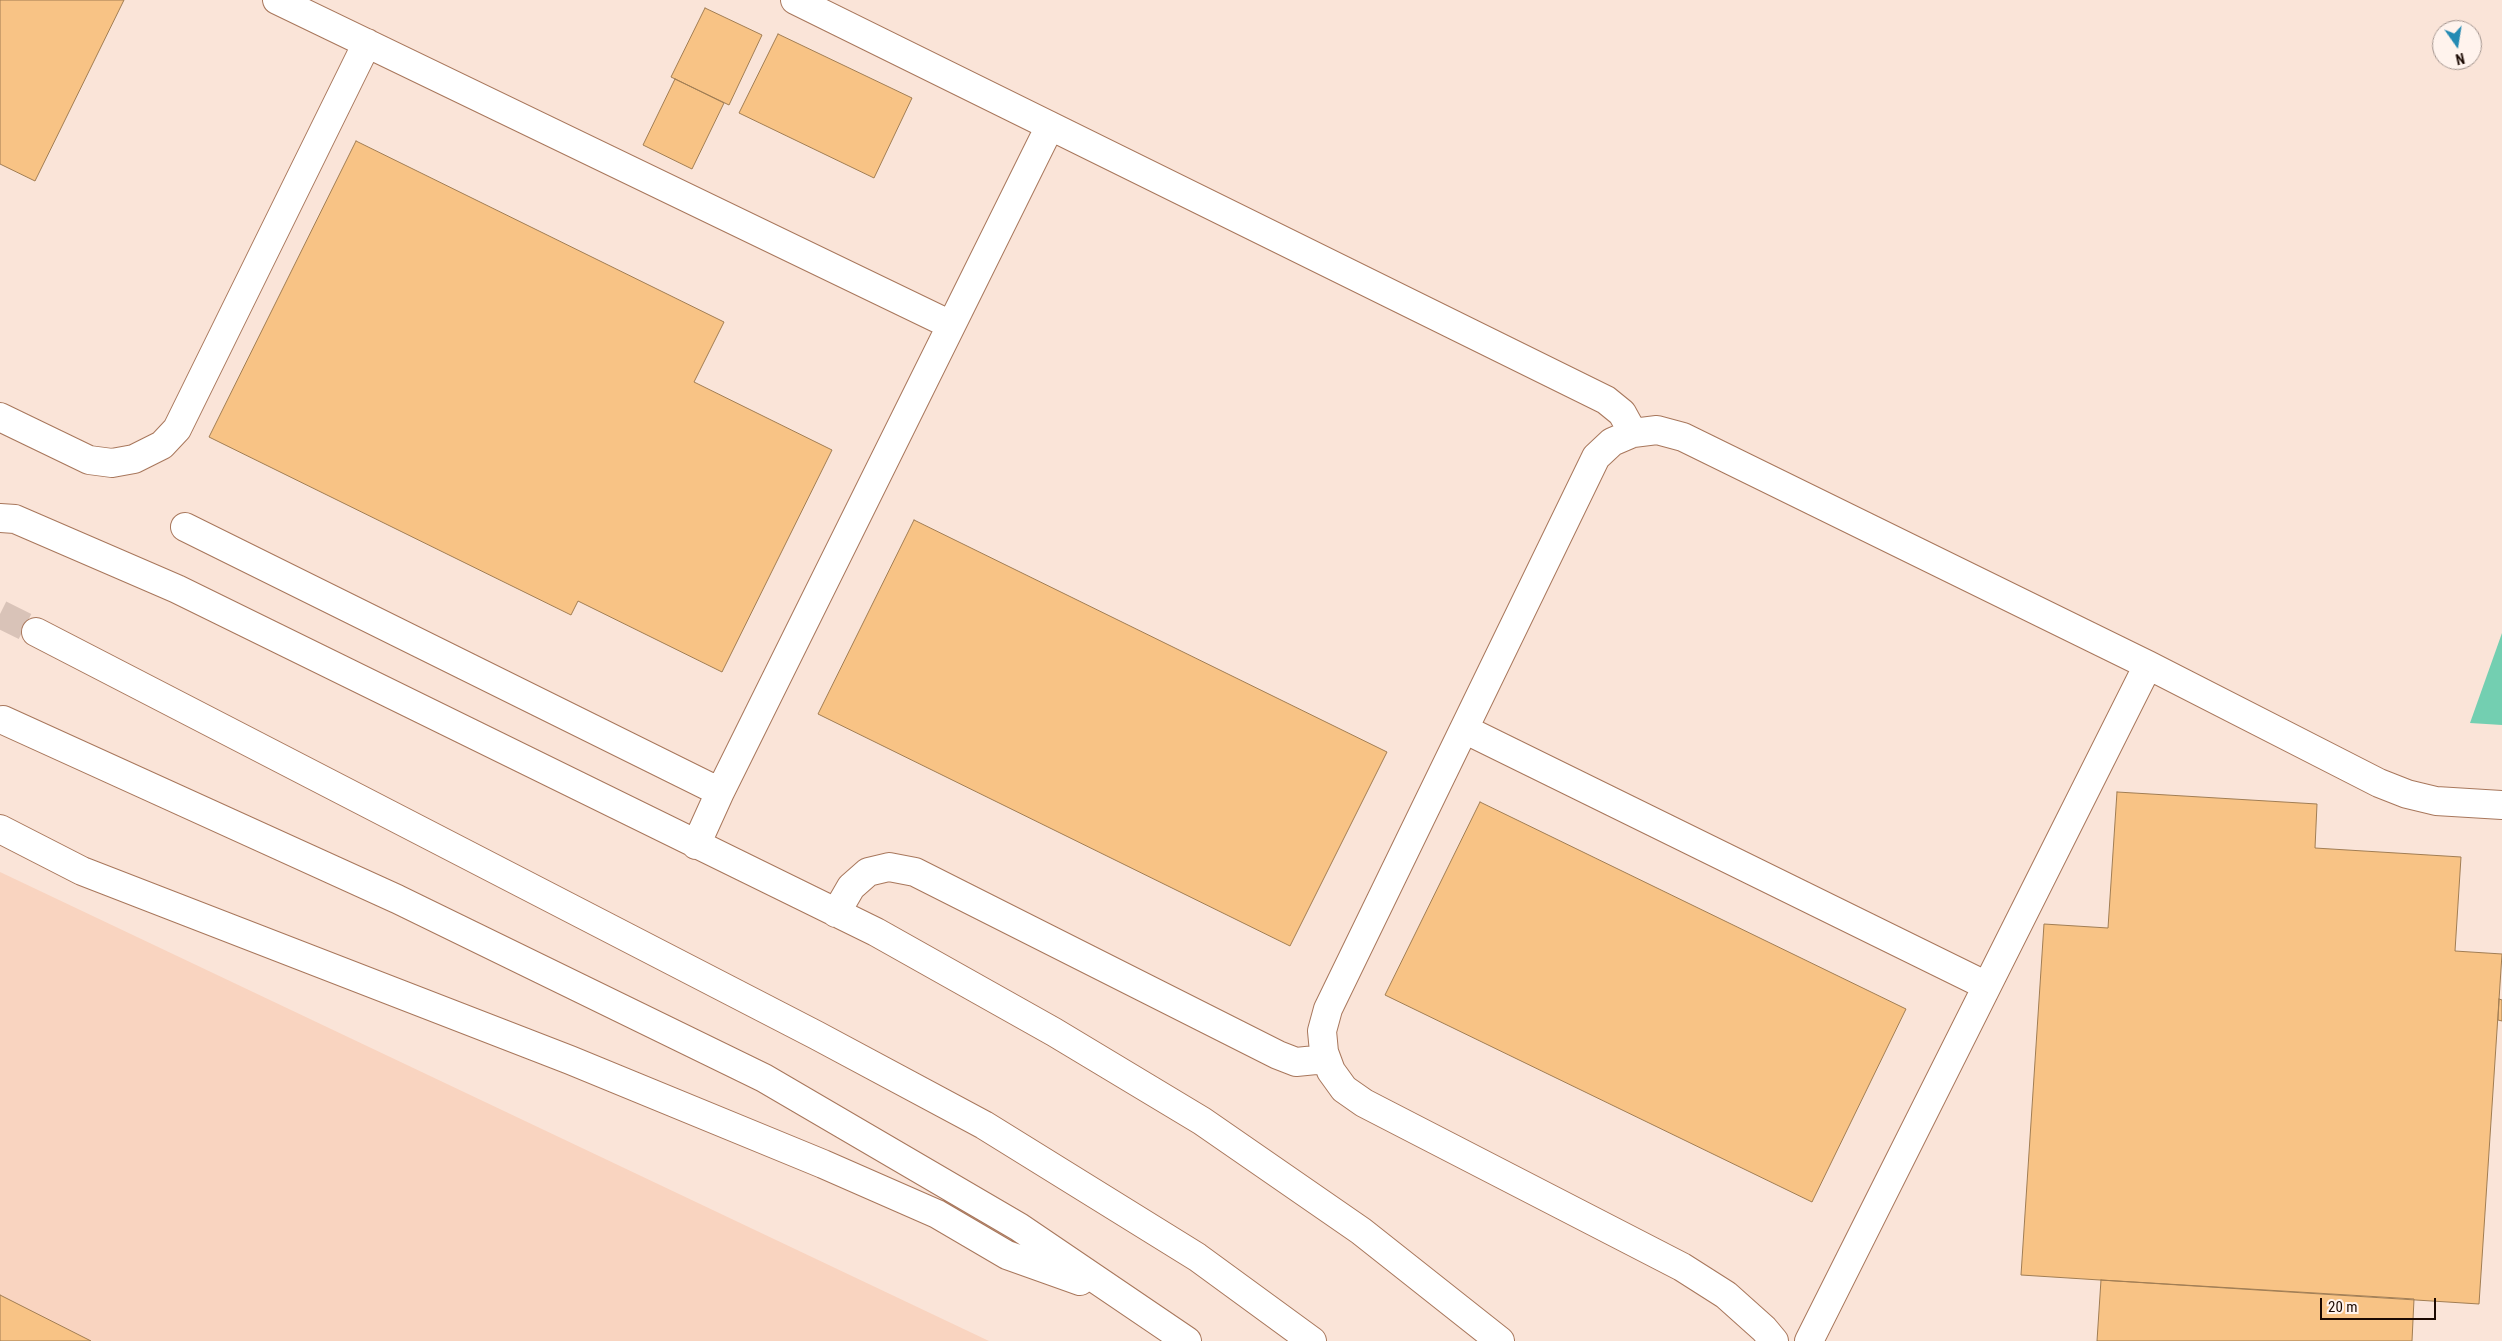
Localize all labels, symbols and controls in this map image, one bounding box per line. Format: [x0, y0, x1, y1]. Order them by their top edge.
north arrow [2432, 20, 2482, 70]
text: N [2454, 50, 2466, 67]
scale bar [2322, 1288, 2438, 1320]
text: 20 m [2328, 1298, 2358, 1316]

